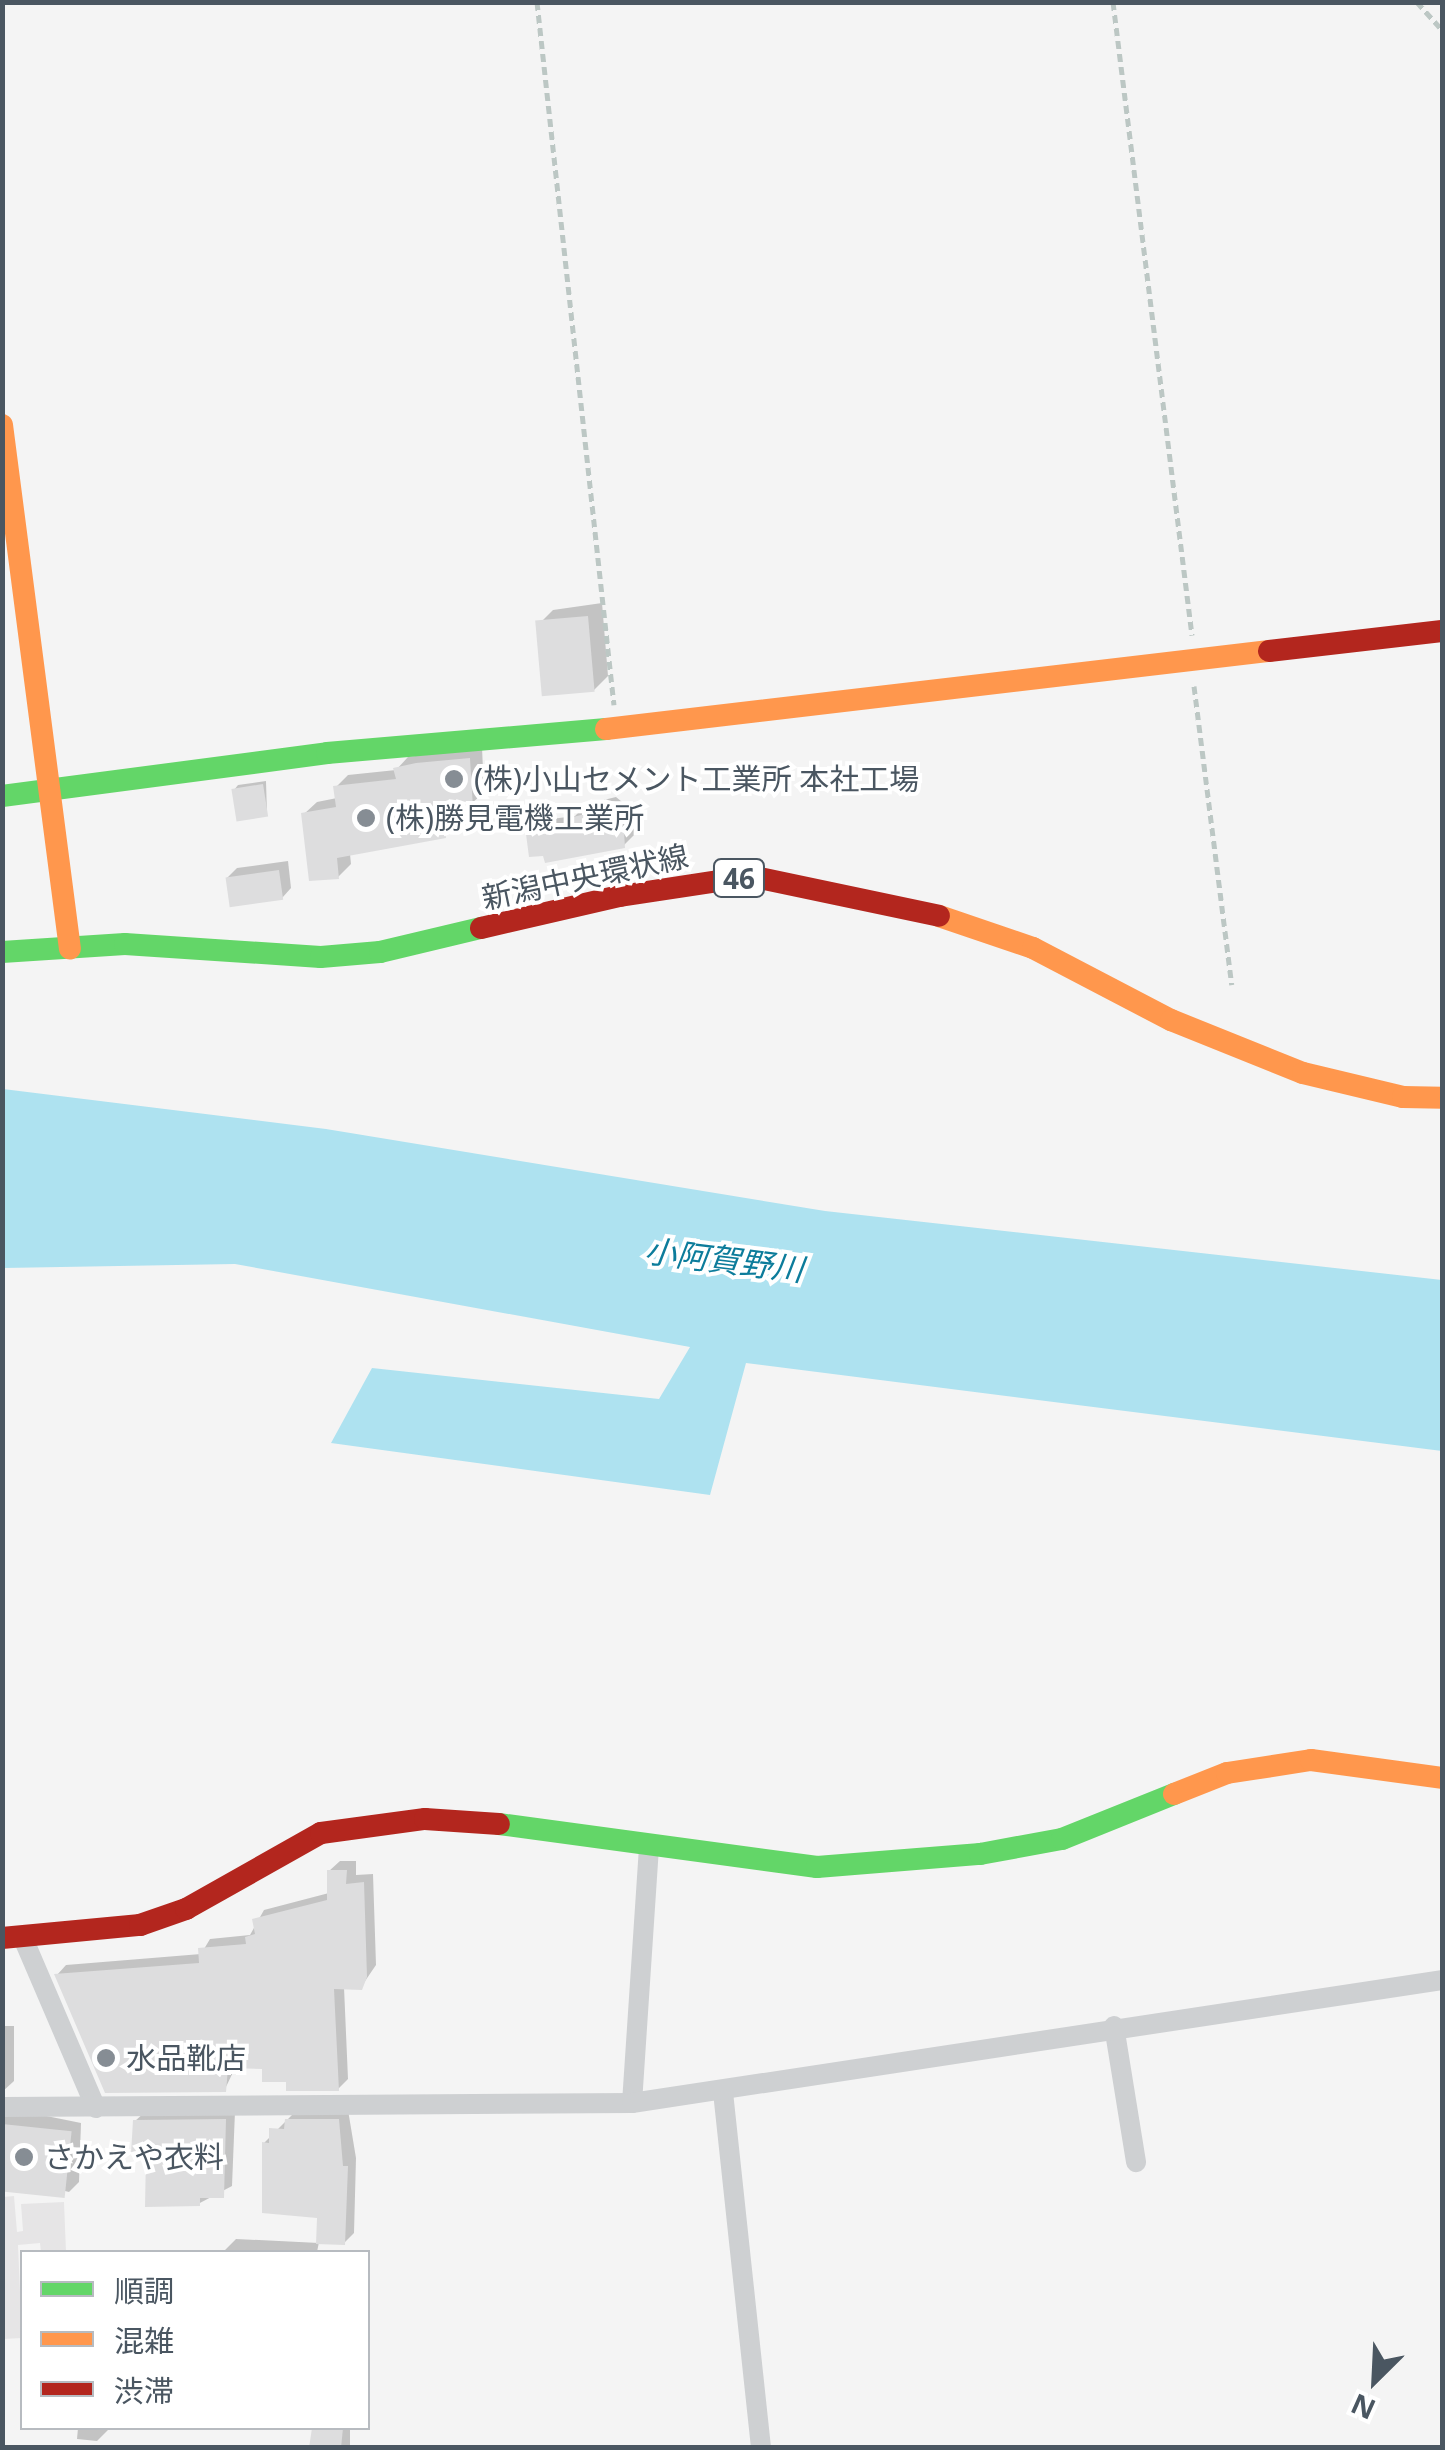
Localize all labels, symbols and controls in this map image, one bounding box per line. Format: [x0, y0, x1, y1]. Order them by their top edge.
place label: (株)小山セメント工業所 本社工場 [474, 761, 920, 797]
marker: (株)小山セメント工業所 本社工場 [443, 768, 465, 790]
place label: (株)勝見電機工業所 [386, 800, 644, 836]
marker: (株)勝見電機工業所 [355, 807, 377, 829]
street label: 新潟中央環状線 [479, 838, 691, 916]
road number: 46 [712, 855, 766, 901]
water label: 小阿賀野川 [642, 1231, 806, 1289]
place label: 水品靴店 [126, 2040, 246, 2076]
marker: 水品靴店 [95, 2047, 117, 2069]
place label: さかえや衣料 [44, 2139, 224, 2175]
marker: さかえや衣料 [13, 2146, 35, 2168]
legend [20, 2250, 370, 2430]
text: 順調 [114, 2270, 174, 2311]
text: 混雑 [114, 2320, 174, 2361]
north arrow [1325, 2330, 1425, 2430]
text: 渋滞 [114, 2370, 174, 2411]
text: N [1345, 2385, 1381, 2429]

